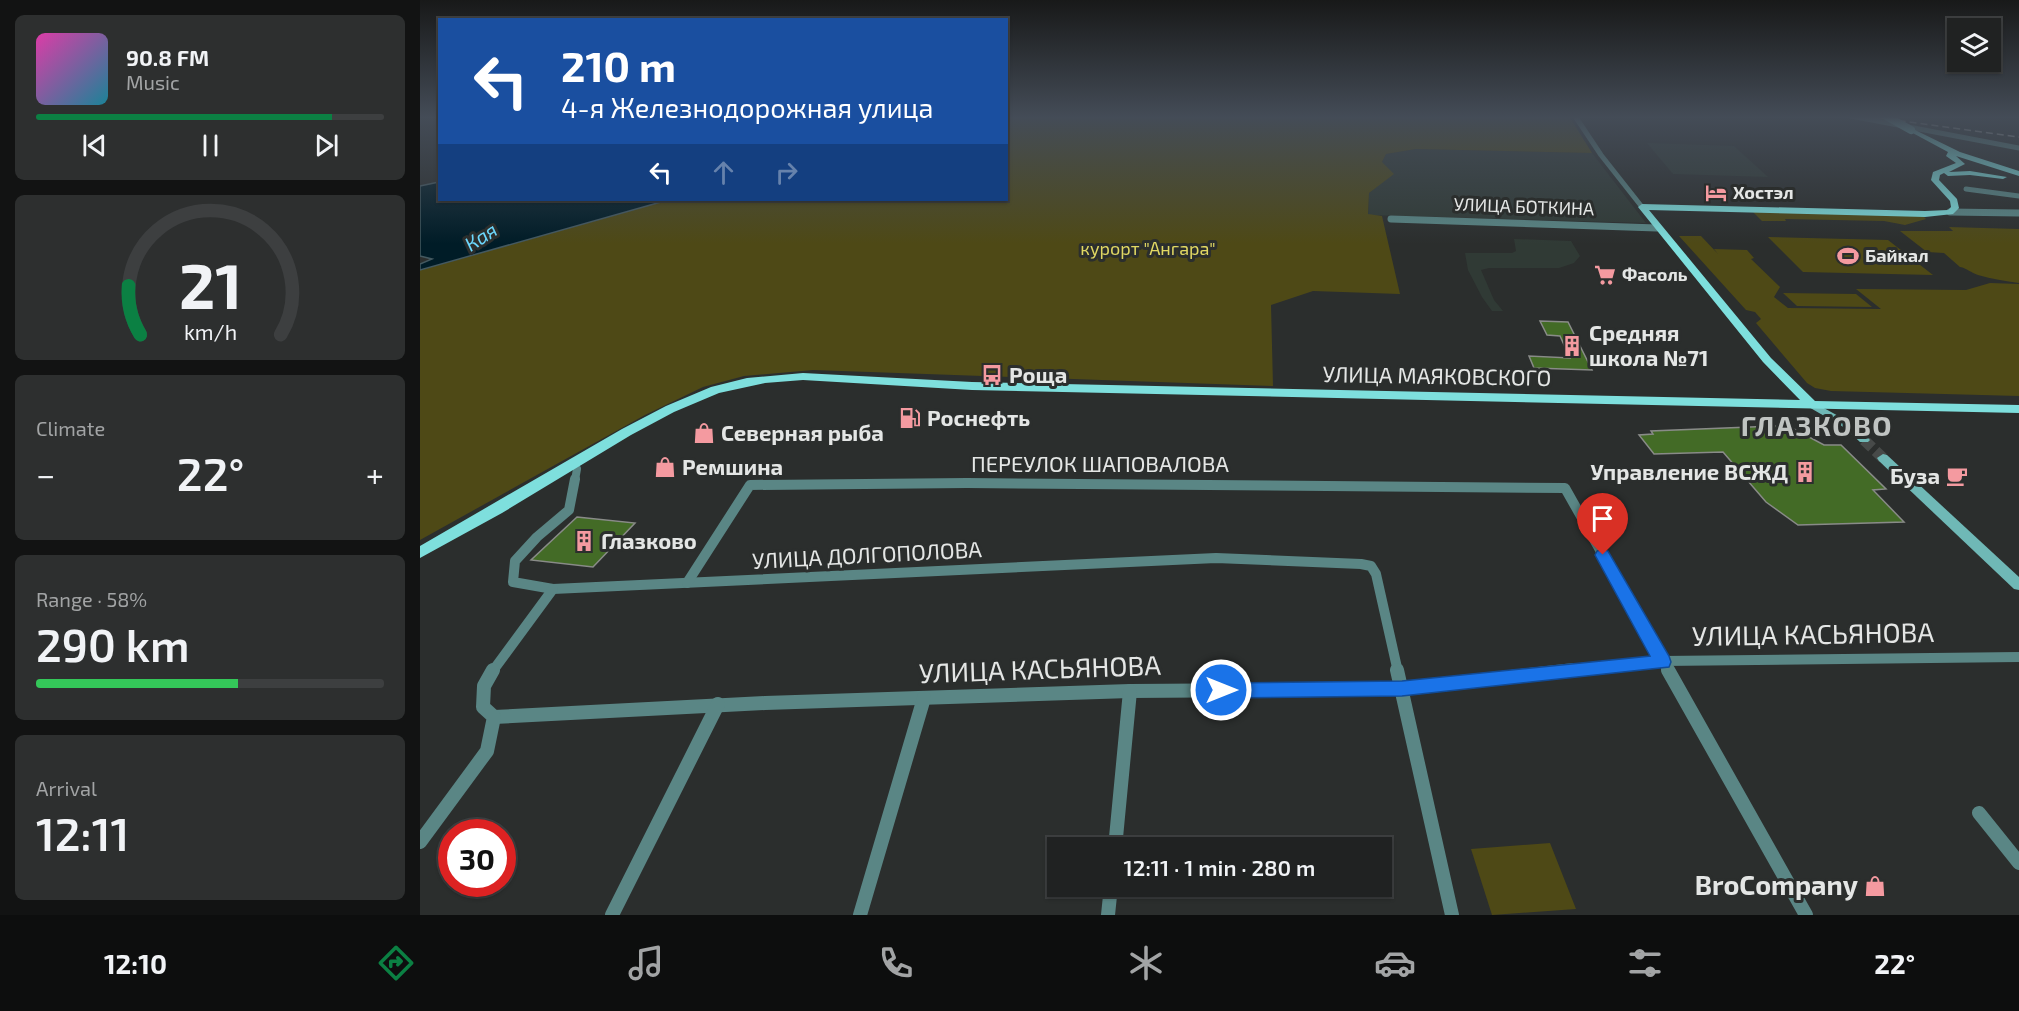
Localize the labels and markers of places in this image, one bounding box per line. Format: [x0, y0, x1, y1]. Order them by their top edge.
hotel icon: Хостэл [1704, 181, 1728, 205]
place label: Хостэл [1733, 181, 1794, 203]
sports icon: Байкал [1836, 244, 1860, 268]
place label: Байкал [1865, 244, 1929, 266]
supermarket icon: Фасоль [1593, 263, 1617, 287]
place label: Фасоль [1622, 263, 1688, 285]
place label: Средняя школа №71 [1589, 319, 1709, 370]
building icon: Средняя школа №71 [1560, 334, 1584, 358]
place label: Роща [1009, 361, 1067, 387]
bus stop icon: Роща [980, 363, 1004, 387]
place label: Роснефть [927, 404, 1030, 430]
fuel station icon: Роснефть [898, 406, 922, 430]
place label: Северная рыба [721, 419, 884, 445]
shop icon: Северная рыба [692, 421, 716, 445]
place label: Ремшина [682, 453, 783, 479]
shop icon: Ремшина [653, 455, 677, 479]
place label: Управление ВСЖД [1591, 458, 1788, 484]
building icon: Управление ВСЖД [1793, 460, 1817, 484]
place label: Буза [1890, 462, 1940, 488]
cafe icon: Буза [1945, 464, 1969, 488]
pin [1577, 493, 1628, 555]
place label: Глазково [601, 527, 697, 553]
building icon: Глазково [572, 529, 596, 553]
place label: BroCompany [1695, 868, 1859, 901]
shop icon: BroCompany [1863, 874, 1887, 898]

